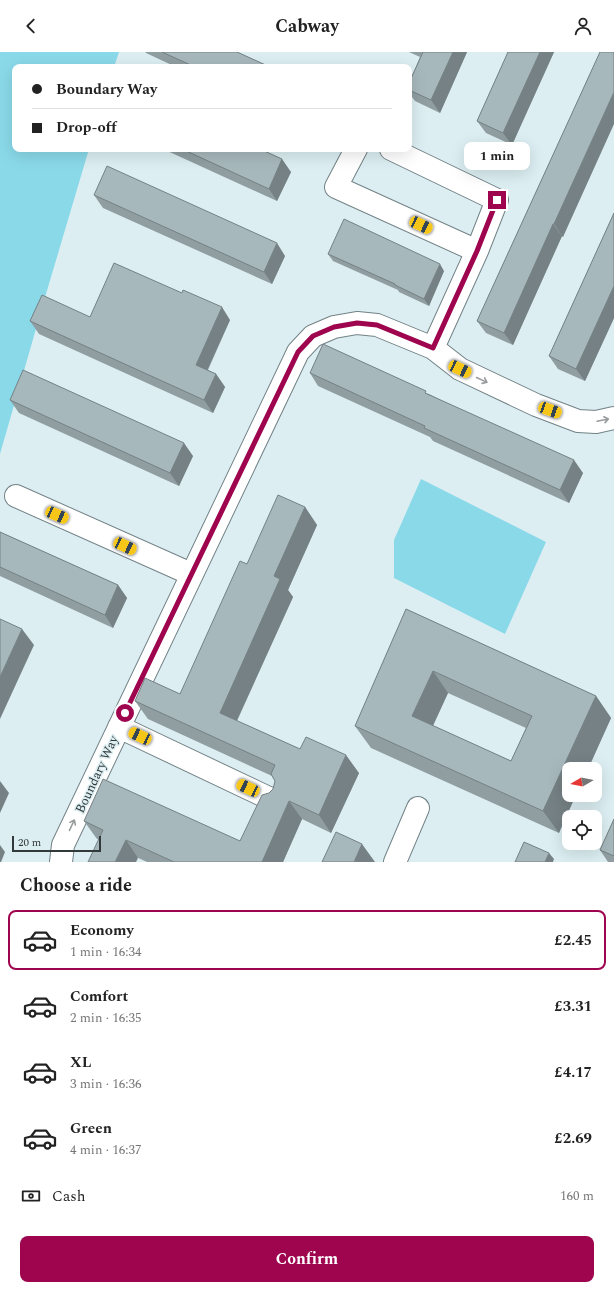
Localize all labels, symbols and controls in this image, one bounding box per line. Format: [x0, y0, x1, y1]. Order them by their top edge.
text: Cabway [275, 13, 339, 40]
icon: back [20, 15, 42, 37]
icon: person [572, 15, 594, 37]
text: Boundary Way [56, 78, 157, 101]
text: Drop-off [56, 116, 117, 139]
callout: 1 min [464, 142, 530, 170]
text: 1 min [480, 146, 514, 166]
route end [488, 191, 506, 209]
car [408, 214, 434, 236]
car [447, 358, 473, 380]
one-way arrow [476, 377, 488, 384]
car [537, 400, 563, 420]
one-way arrow [596, 416, 609, 424]
car [44, 505, 70, 525]
car [112, 535, 138, 557]
route start [116, 704, 134, 722]
car [127, 725, 153, 747]
street label: Boundary Way [70, 732, 124, 817]
north arrow [562, 762, 602, 802]
map controls [562, 762, 602, 850]
car [235, 777, 261, 799]
button: locate [562, 810, 602, 850]
one-way arrow [69, 820, 76, 832]
scale bar [12, 834, 101, 853]
text: 20 m [18, 834, 41, 851]
text: Choose a ride [20, 872, 132, 899]
text: Economy [70, 919, 134, 942]
icon: car [22, 922, 58, 958]
text: £2.45 [554, 929, 592, 952]
text: 1 min · 16:34 [70, 942, 142, 962]
text: Comfort [70, 985, 128, 1008]
icon: car [22, 988, 58, 1024]
text: £3.31 [554, 995, 592, 1018]
text: 2 min · 16:35 [70, 1008, 142, 1028]
text: XL [70, 1051, 91, 1074]
icon: car [22, 1054, 58, 1090]
text: £4.17 [554, 1061, 592, 1084]
text: 3 min · 16:36 [70, 1074, 142, 1094]
text: Green [70, 1117, 112, 1140]
icon: car [22, 1120, 58, 1156]
text: £2.69 [554, 1127, 592, 1150]
text: 4 min · 16:37 [70, 1140, 142, 1160]
icon: cash [20, 1185, 42, 1207]
text: Cash [52, 1185, 85, 1208]
text: 160 m [560, 1186, 594, 1206]
button: Confirm [20, 1236, 594, 1282]

